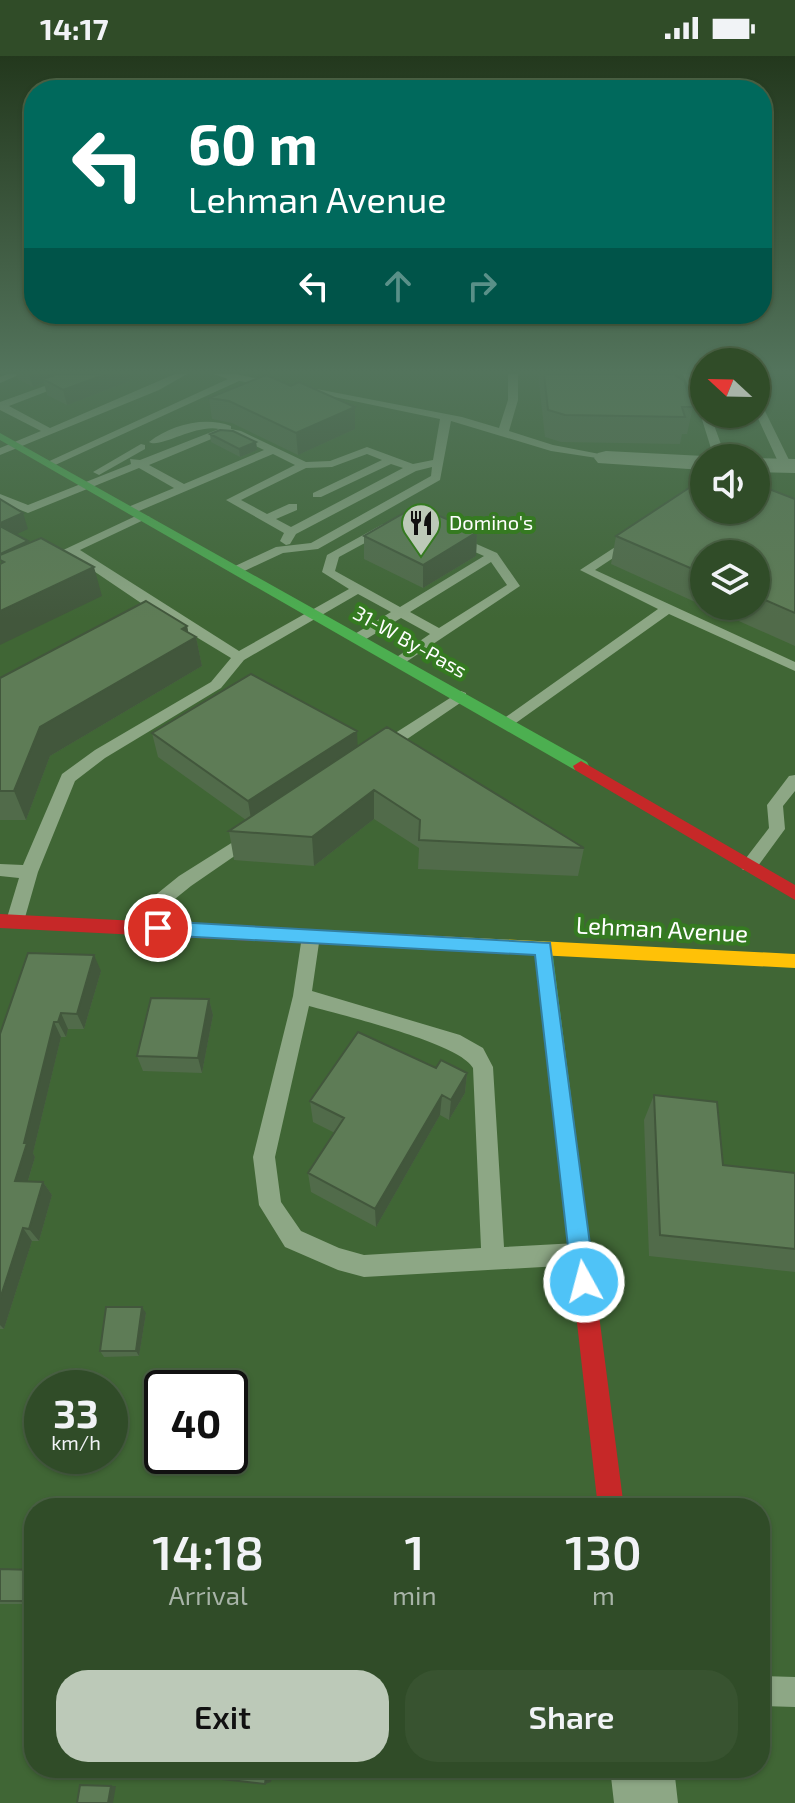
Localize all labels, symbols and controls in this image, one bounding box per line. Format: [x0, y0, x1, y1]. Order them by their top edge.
text: 14:17 [40, 10, 109, 46]
text: 60 m [188, 109, 318, 176]
icon: left [56, 112, 160, 216]
text: Lehman Avenue [188, 177, 447, 220]
icon: left [292, 264, 336, 308]
icon: ahead [376, 264, 420, 308]
icon: right [460, 264, 504, 308]
north arrow [690, 348, 770, 428]
map controls [690, 348, 770, 620]
button: sound [690, 444, 770, 524]
restaurant icon: Domino's [400, 502, 442, 557]
place label: Domino's [449, 510, 533, 534]
button: layers [690, 540, 770, 620]
street label: 31-W By-Pass [350, 600, 471, 682]
pin [124, 894, 192, 962]
icon: arrive [136, 906, 180, 950]
street label: Lehman Avenue [575, 910, 749, 947]
position arrow [542, 1240, 626, 1324]
speed limit sign: 40 [144, 1370, 248, 1474]
text: 33 [53, 1388, 99, 1436]
text: km/h [51, 1430, 101, 1454]
text: 14:18 [152, 1522, 264, 1580]
text: 1 [404, 1522, 425, 1580]
text: 130 [565, 1522, 642, 1580]
text: Arrival [169, 1579, 248, 1610]
text: min [392, 1579, 437, 1610]
text: m [592, 1579, 615, 1610]
button: Exit [56, 1670, 389, 1762]
button: Share [405, 1670, 738, 1762]

